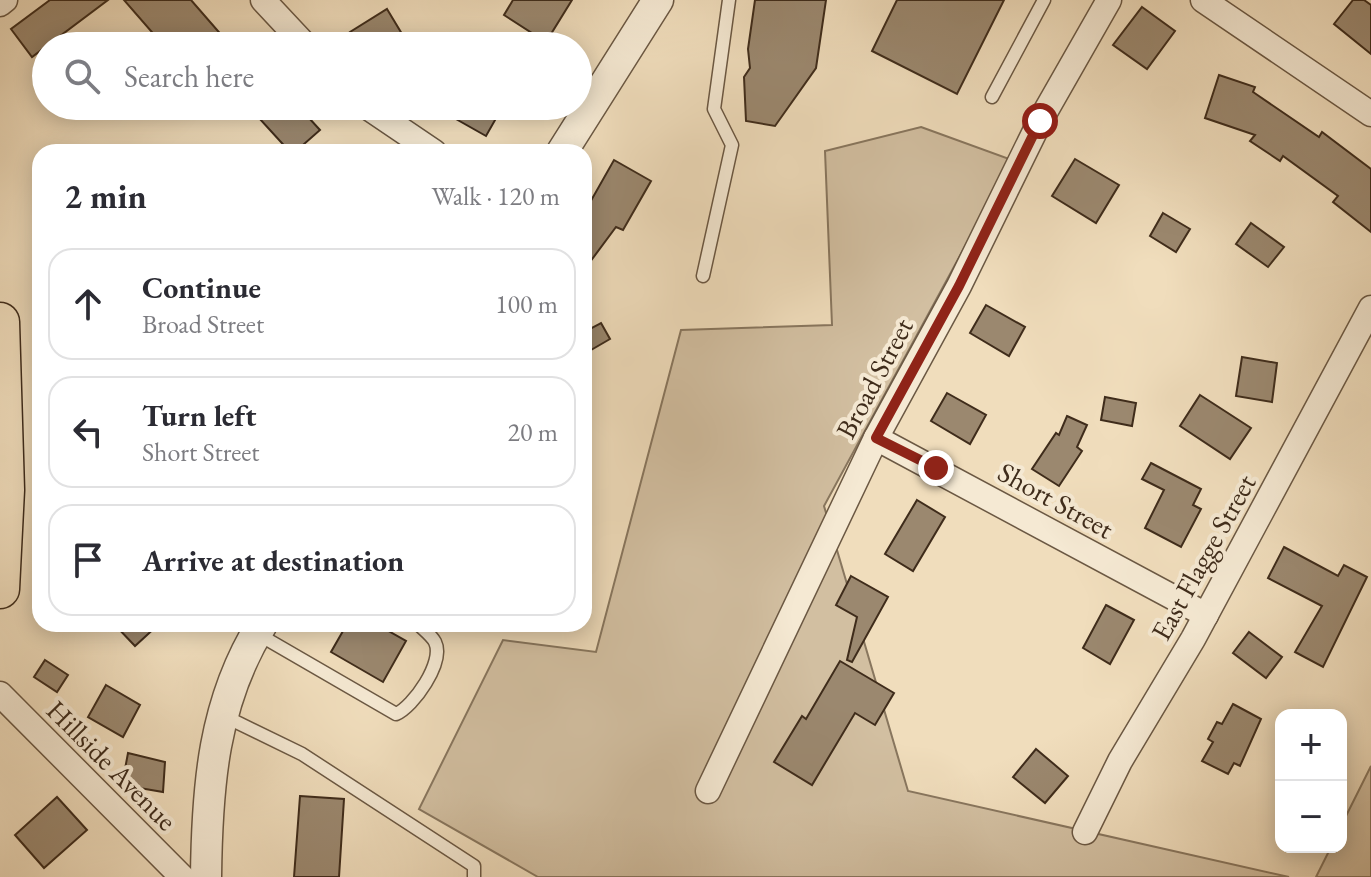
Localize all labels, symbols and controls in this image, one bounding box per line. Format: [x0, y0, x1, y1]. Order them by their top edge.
search box [32, 32, 592, 120]
icon: search [60, 54, 104, 98]
text: Search here [124, 57, 254, 96]
route start [1022, 103, 1058, 139]
text: 2 min [64, 174, 147, 218]
text: Walk · 120 m [432, 179, 560, 213]
text: Continue [142, 268, 261, 307]
icon: ahead [66, 282, 110, 326]
text: 100 m [495, 287, 558, 321]
text: Broad Street [142, 307, 264, 341]
street label: Broad Street [827, 311, 921, 445]
text: Turn left [142, 396, 256, 435]
icon: left [66, 410, 110, 454]
text: 20 m [508, 415, 558, 449]
text: Short Street [142, 435, 260, 469]
route end [918, 450, 954, 486]
street label: Short Street [992, 454, 1120, 547]
street label: East Flagge Street [1143, 467, 1264, 646]
icon: arrive [66, 538, 110, 582]
text: Arrive at destination [142, 541, 404, 580]
street label: Hillside Avenue [39, 692, 185, 838]
map controls [1275, 709, 1347, 853]
button: + [1275, 709, 1347, 781]
button: − [1275, 781, 1347, 853]

